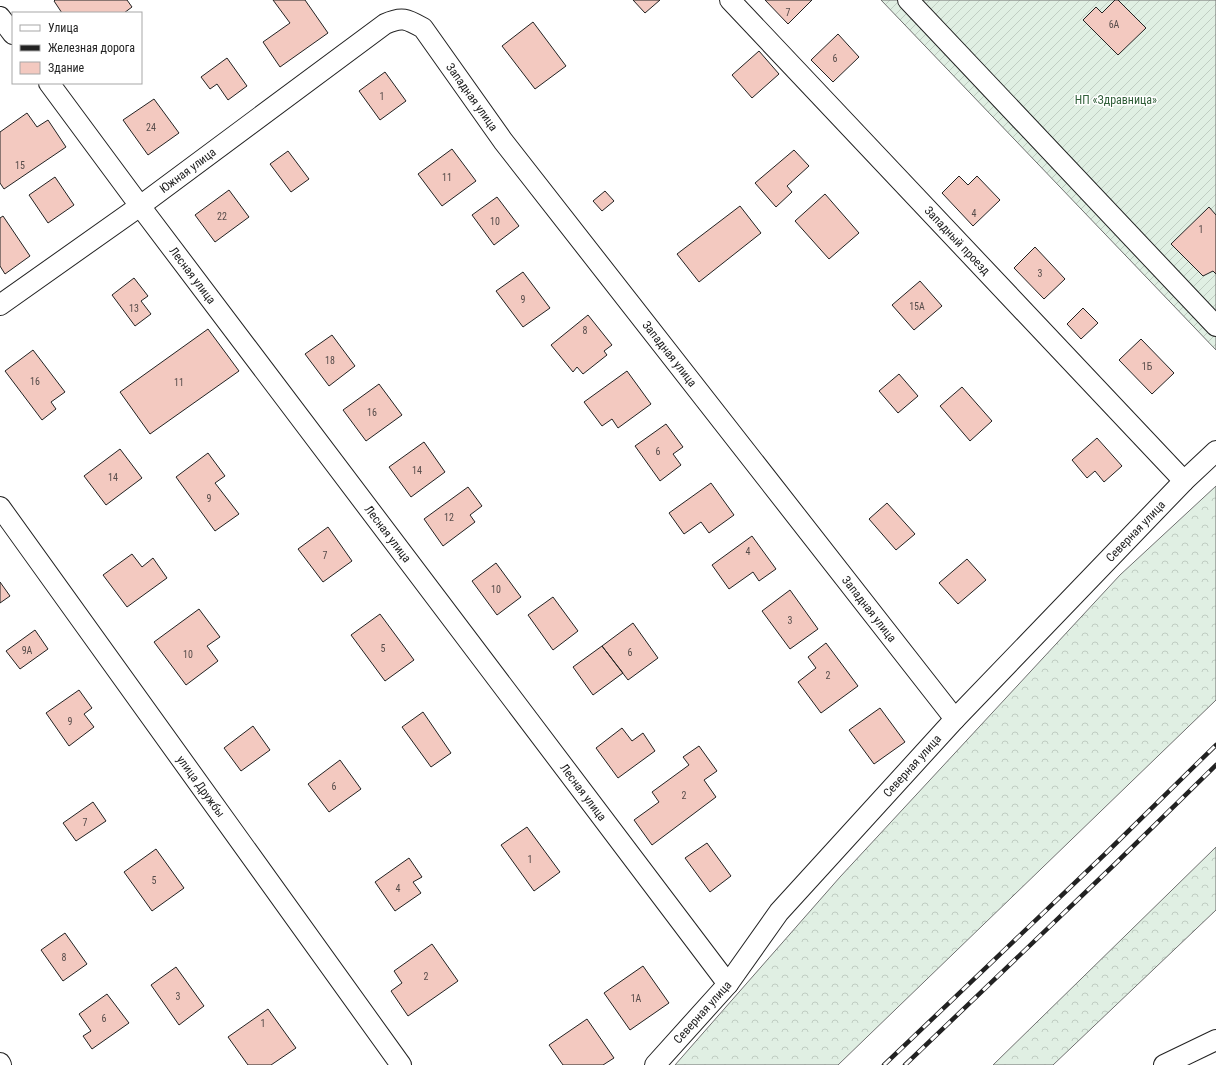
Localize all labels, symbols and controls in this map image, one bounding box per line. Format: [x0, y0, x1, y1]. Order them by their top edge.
house number: 7 [786, 7, 791, 18]
legend [12, 12, 142, 84]
house number: 6А [1109, 19, 1120, 30]
text: Улица [48, 21, 79, 35]
text: Железная дорога [48, 41, 135, 55]
house number: 6 [833, 53, 838, 64]
street label: Западная улица [443, 60, 501, 134]
text: Здание [48, 61, 85, 75]
house number: 1 [380, 91, 384, 102]
park label: НП «Здравница» [1075, 93, 1157, 107]
house number: 24 [146, 122, 156, 133]
street label: Южная улица [157, 145, 219, 196]
house number: 15 [15, 160, 25, 171]
house number: 11 [442, 172, 452, 183]
street label: Западный проезд [922, 204, 993, 278]
house number: 4 [972, 208, 977, 219]
house number: 22 [217, 211, 227, 222]
house number: 10 [490, 216, 500, 227]
house number: 1 [1199, 224, 1203, 235]
street label: Лесная улица [166, 244, 219, 307]
house number: 3 [1038, 268, 1043, 279]
house number: 9 [521, 294, 526, 305]
house number: 15А [909, 301, 925, 312]
house number: 13 [129, 303, 139, 314]
street label: Западная улица [639, 318, 700, 390]
house number: 8 [583, 325, 588, 336]
house number: 18 [325, 355, 335, 366]
house number: 1Б [1142, 361, 1153, 372]
house number: 16 [30, 376, 40, 387]
house number: 11 [174, 377, 184, 388]
house number: 16 [367, 407, 377, 418]
house number: 6 [656, 446, 661, 457]
house number: 14 [412, 465, 422, 476]
house number: 14 [108, 472, 118, 483]
house number: 9 [207, 493, 212, 504]
street label: Северная улица [1103, 498, 1168, 565]
street label: Лесная улица [362, 503, 414, 565]
house number: 12 [444, 512, 454, 523]
house number: 4 [746, 546, 751, 557]
house number: 7 [323, 550, 328, 561]
street label: Западная улица [839, 573, 899, 645]
house number: 10 [491, 584, 501, 595]
house number: 3 [788, 615, 793, 626]
house number: 5 [381, 643, 386, 654]
house number: 9А [22, 645, 33, 656]
house number: 6 [628, 647, 633, 658]
house number: 10 [183, 649, 193, 660]
house number: 2 [826, 670, 831, 681]
house number: 9 [68, 716, 73, 727]
street label: Северная улица [880, 732, 944, 800]
street label: улица Дружбы [174, 753, 228, 820]
street label: Лесная улица [557, 761, 609, 824]
house number: 6 [332, 781, 337, 792]
house number: 2 [682, 790, 687, 801]
house number: 7 [83, 817, 88, 828]
house number: 1 [528, 854, 532, 865]
house number: 5 [152, 875, 157, 886]
house number: 4 [396, 883, 401, 894]
house number: 8 [62, 952, 67, 963]
house number: 2 [424, 971, 429, 982]
street label: Северная улица [671, 978, 735, 1046]
house number: 3 [176, 991, 181, 1002]
house number: 1А [631, 993, 642, 1004]
house number: 6 [102, 1013, 107, 1024]
house number: 1 [261, 1018, 265, 1029]

